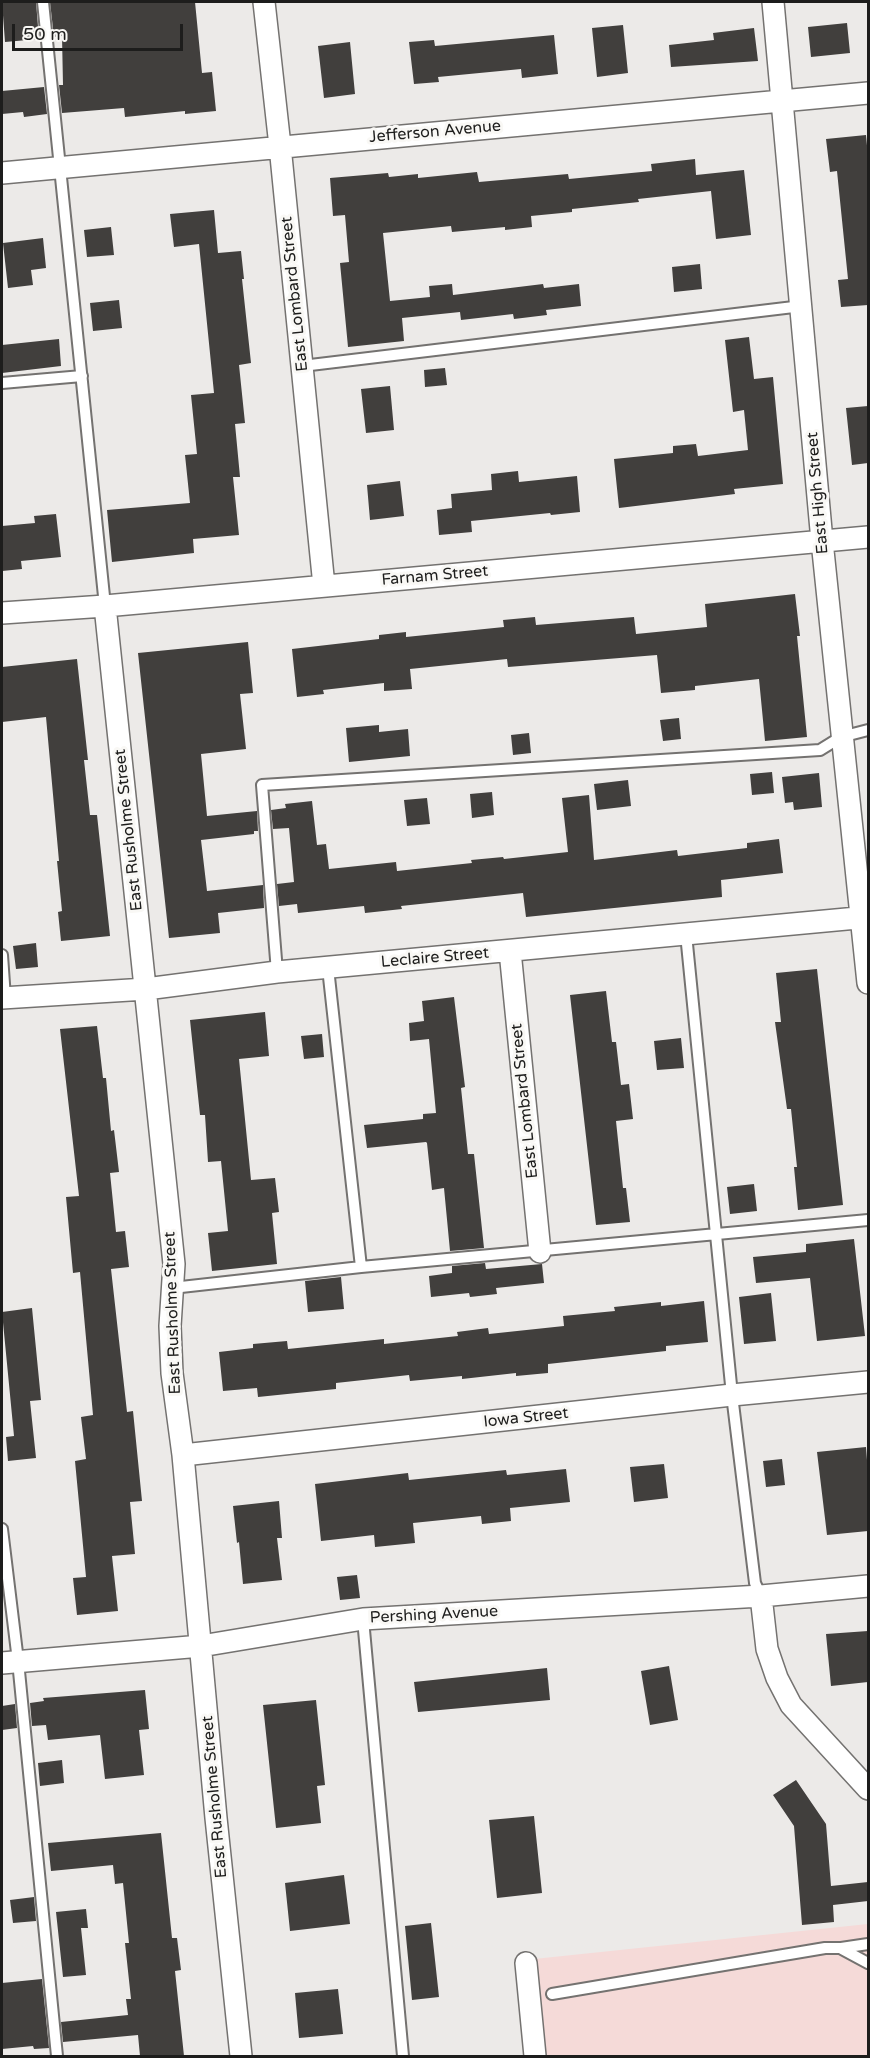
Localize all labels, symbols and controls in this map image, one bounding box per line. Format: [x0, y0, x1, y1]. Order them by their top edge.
scale bar [15, 12, 186, 50]
text: 50 m [23, 23, 67, 45]
street label: Jefferson Avenue [368, 117, 502, 147]
street label: East Lombard Street [277, 216, 313, 372]
street label: East High Street [803, 431, 833, 555]
street label: Farnam Street [381, 562, 489, 590]
street label: East Rusholme Street [111, 748, 147, 912]
street label: Leclaire Street [380, 944, 490, 972]
street label: East Lombard Street [507, 1023, 543, 1179]
street label: East Rusholme Street [161, 1231, 185, 1395]
street label: Iowa Street [483, 1404, 569, 1432]
street label: Pershing Avenue [369, 1602, 499, 1628]
street label: East Rusholme Street [198, 1715, 232, 1879]

